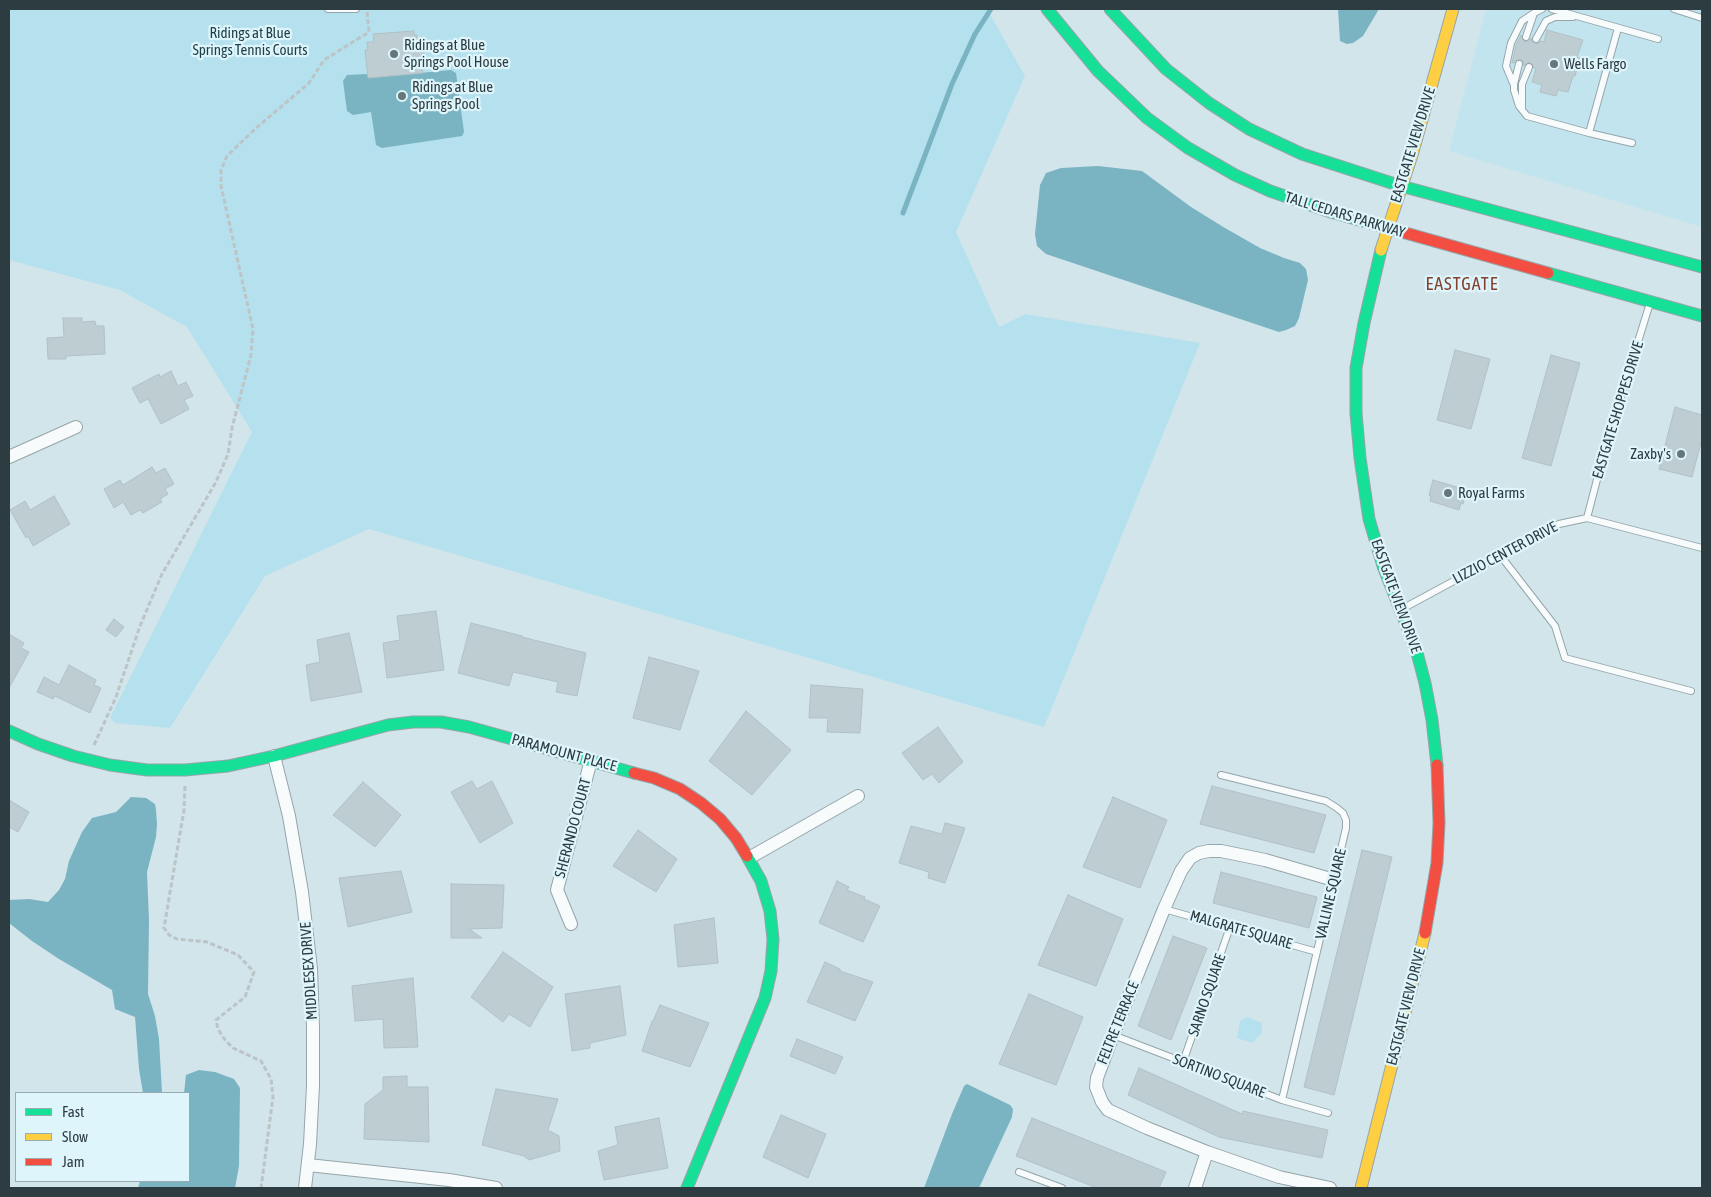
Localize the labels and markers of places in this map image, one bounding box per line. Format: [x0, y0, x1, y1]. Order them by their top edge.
place label: Ridings at Blue Springs Pool House [404, 36, 509, 71]
marker: Ridings at Blue Springs Pool House [388, 48, 400, 60]
place label: Wells Fargo [1564, 55, 1626, 73]
marker: Wells Fargo [1548, 58, 1560, 70]
place label: Ridings at Blue Springs Pool [412, 78, 493, 113]
marker: Ridings at Blue Springs Pool [396, 90, 408, 102]
place label: Zaxby's [1630, 445, 1671, 463]
marker: Zaxby's [1675, 448, 1687, 460]
place label: Royal Farms [1458, 484, 1525, 502]
marker: Royal Farms [1442, 487, 1454, 499]

